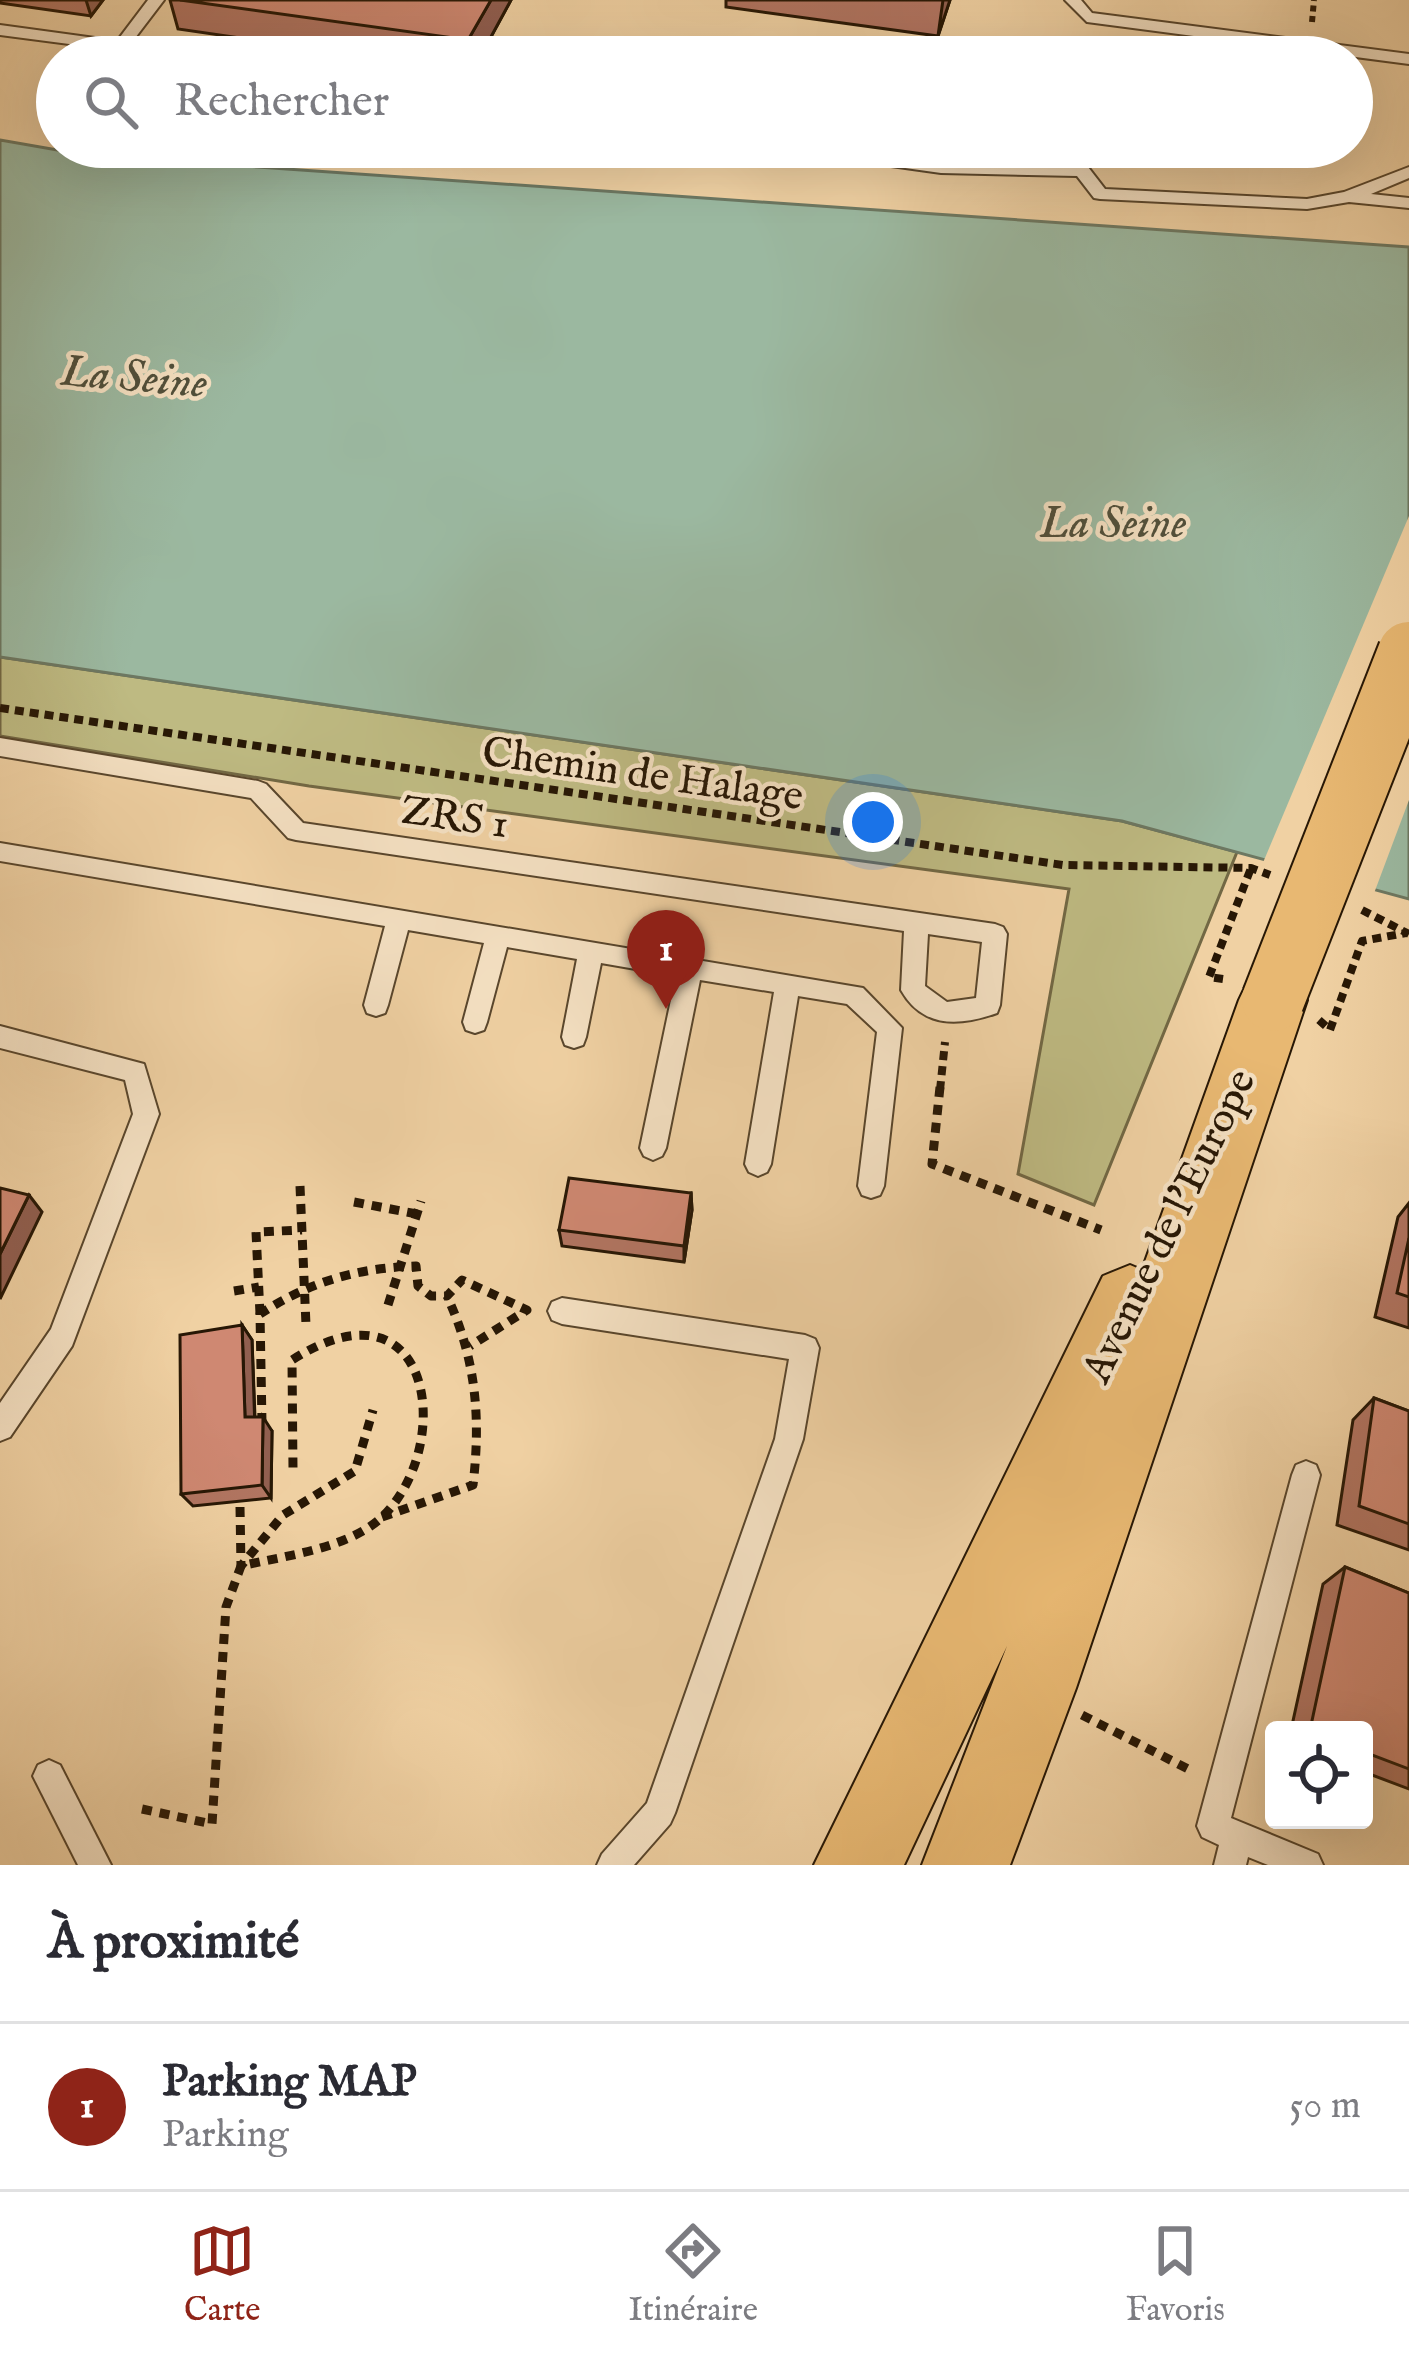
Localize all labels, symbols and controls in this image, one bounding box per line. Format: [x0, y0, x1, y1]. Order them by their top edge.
search box [36, 36, 1373, 168]
icon: search [78, 69, 144, 135]
text: Rechercher [174, 74, 389, 131]
water label: La Seine [57, 344, 209, 413]
water label: La Seine [1039, 496, 1186, 553]
street label: Chemin de Halage [479, 727, 806, 824]
street label: ZRS 1 [398, 785, 511, 852]
your location [843, 792, 903, 852]
pin: 1 [627, 910, 705, 1009]
street label: Avenue de l'Europe [1071, 1061, 1269, 1393]
map controls [1265, 1721, 1373, 1829]
button: locate [1265, 1721, 1373, 1829]
text: À proximité [48, 1911, 299, 1976]
text: Parking MAP [162, 2054, 417, 2111]
text: 1 [80, 2082, 94, 2131]
text: 50 m [1289, 2082, 1361, 2131]
text: Parking [162, 2111, 289, 2160]
tab: Carte [184, 2218, 261, 2332]
tab: Itinéraire [629, 2218, 758, 2332]
tab: Favoris [1126, 2218, 1225, 2332]

